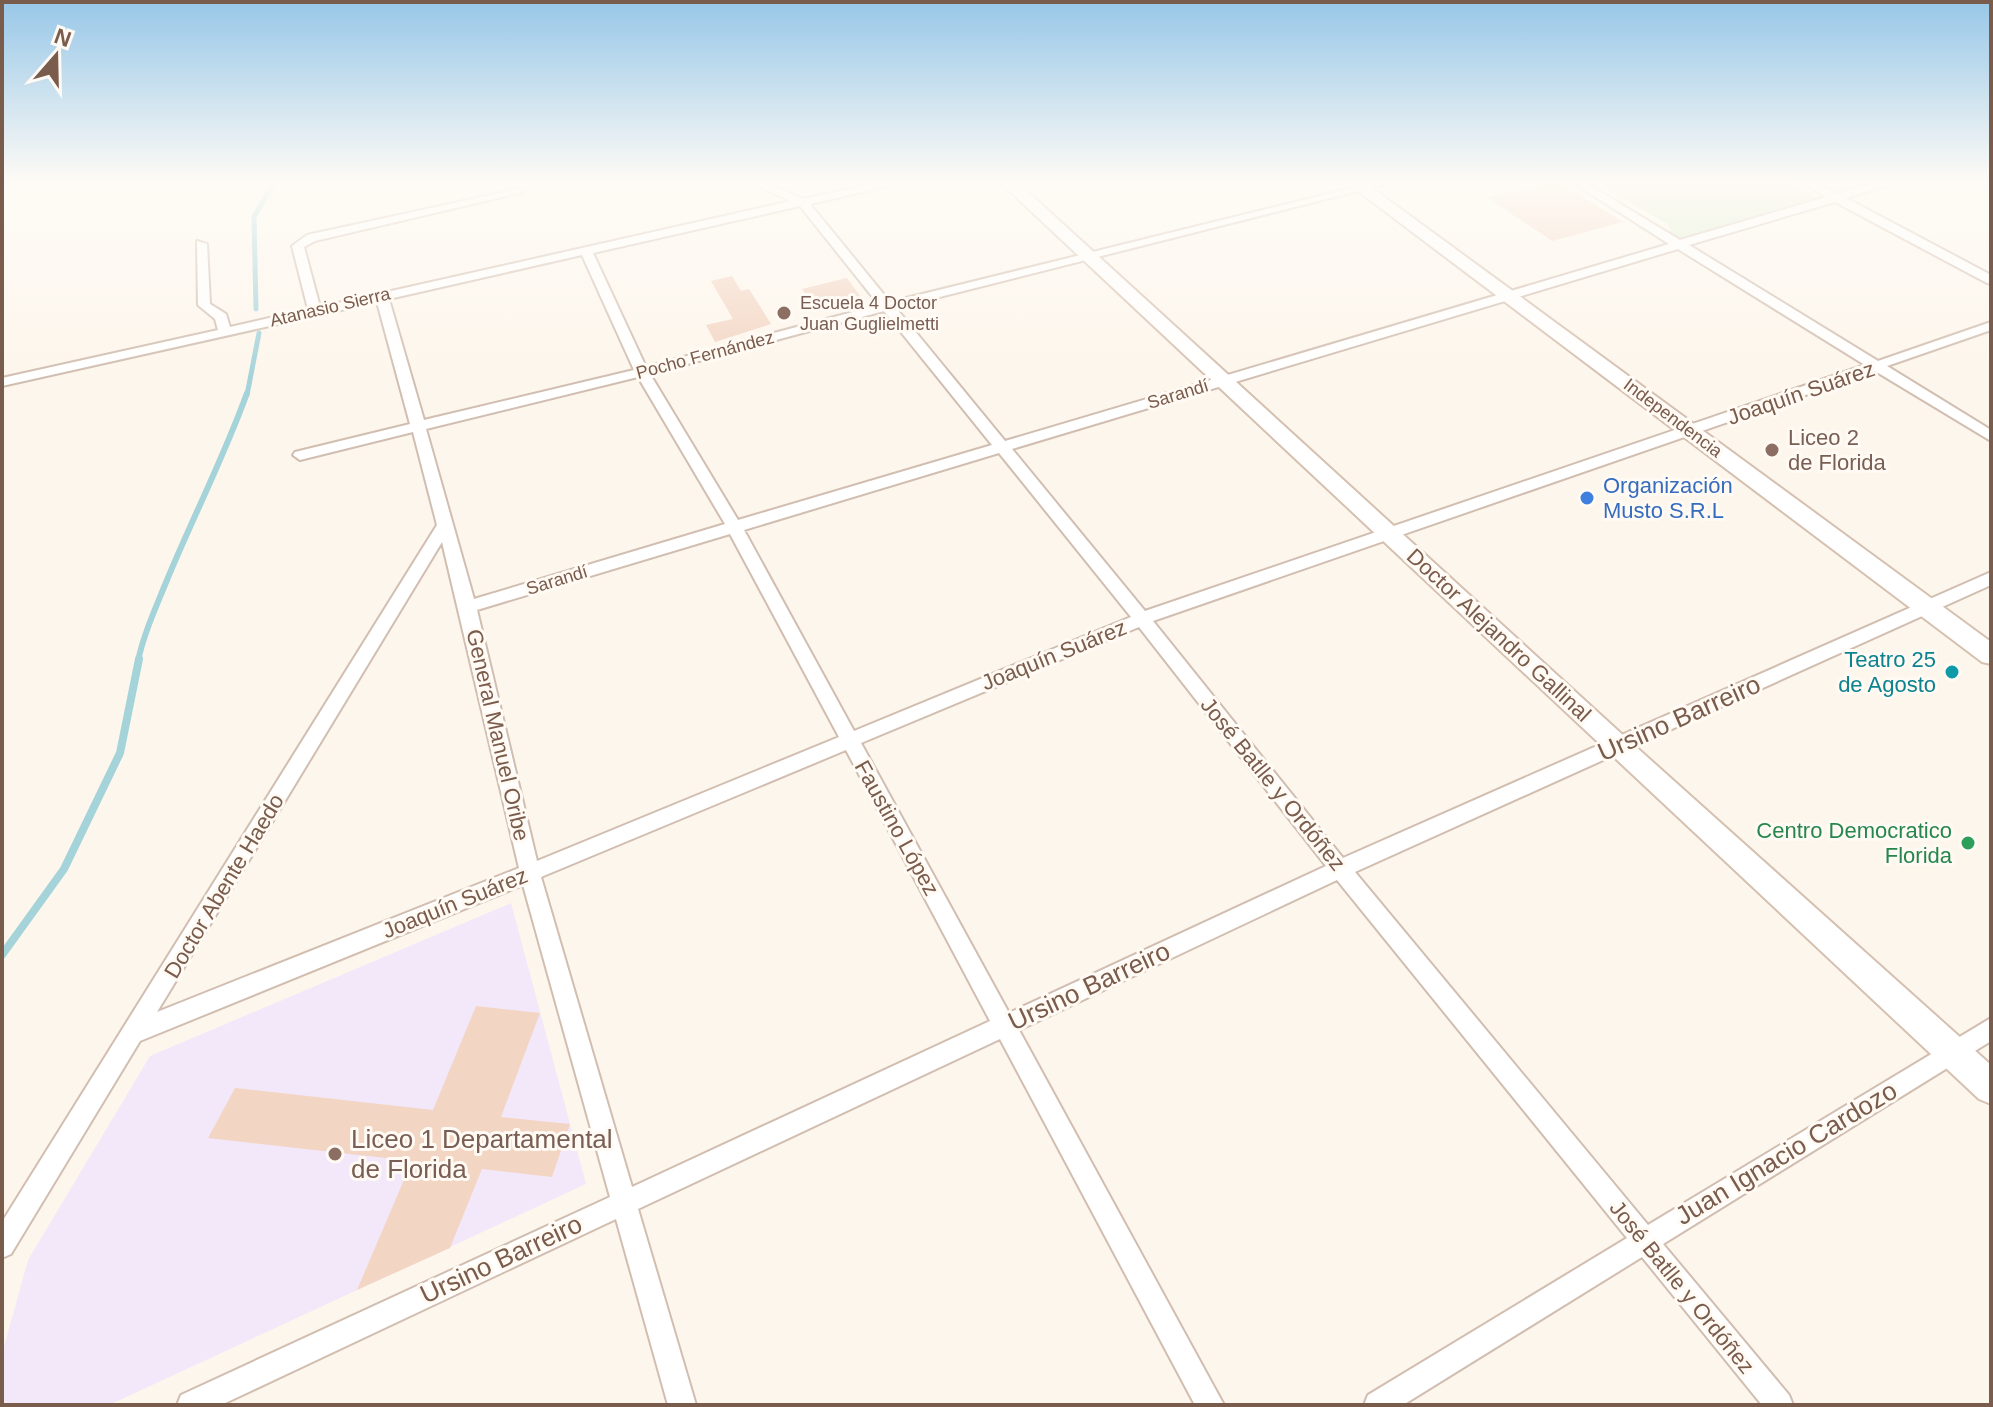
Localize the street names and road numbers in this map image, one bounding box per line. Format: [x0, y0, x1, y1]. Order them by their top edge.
street label: Atanasio Sierra [268, 283, 393, 331]
street label: Pocho Fernández [634, 327, 776, 383]
street label: Joaquín Suárez [1724, 356, 1878, 430]
street label: Independencia [1620, 374, 1727, 462]
street label: Sarandí [1145, 375, 1211, 413]
street label: Doctor Alejandro Gallinal [1402, 543, 1596, 727]
street label: Sarandí [524, 561, 590, 599]
street label: Joaquín Suárez [978, 615, 1130, 695]
street label: General Manuel Oribe [461, 627, 535, 843]
street label: Ursino Barreiro [1593, 669, 1765, 767]
street label: José Batlle y Ordóñez [1196, 692, 1350, 876]
street label: Faustino López [850, 756, 944, 900]
street label: Doctor Abente Haedo [159, 789, 289, 983]
street label: Joaquín Suárez [379, 863, 531, 943]
street label: Ursino Barreiro [1003, 935, 1175, 1037]
street label: Juan Ignacio Cardozo [1670, 1075, 1902, 1231]
street label: José Batlle y Ordóñez [1605, 1195, 1759, 1379]
street label: Ursino Barreiro [415, 1208, 587, 1310]

